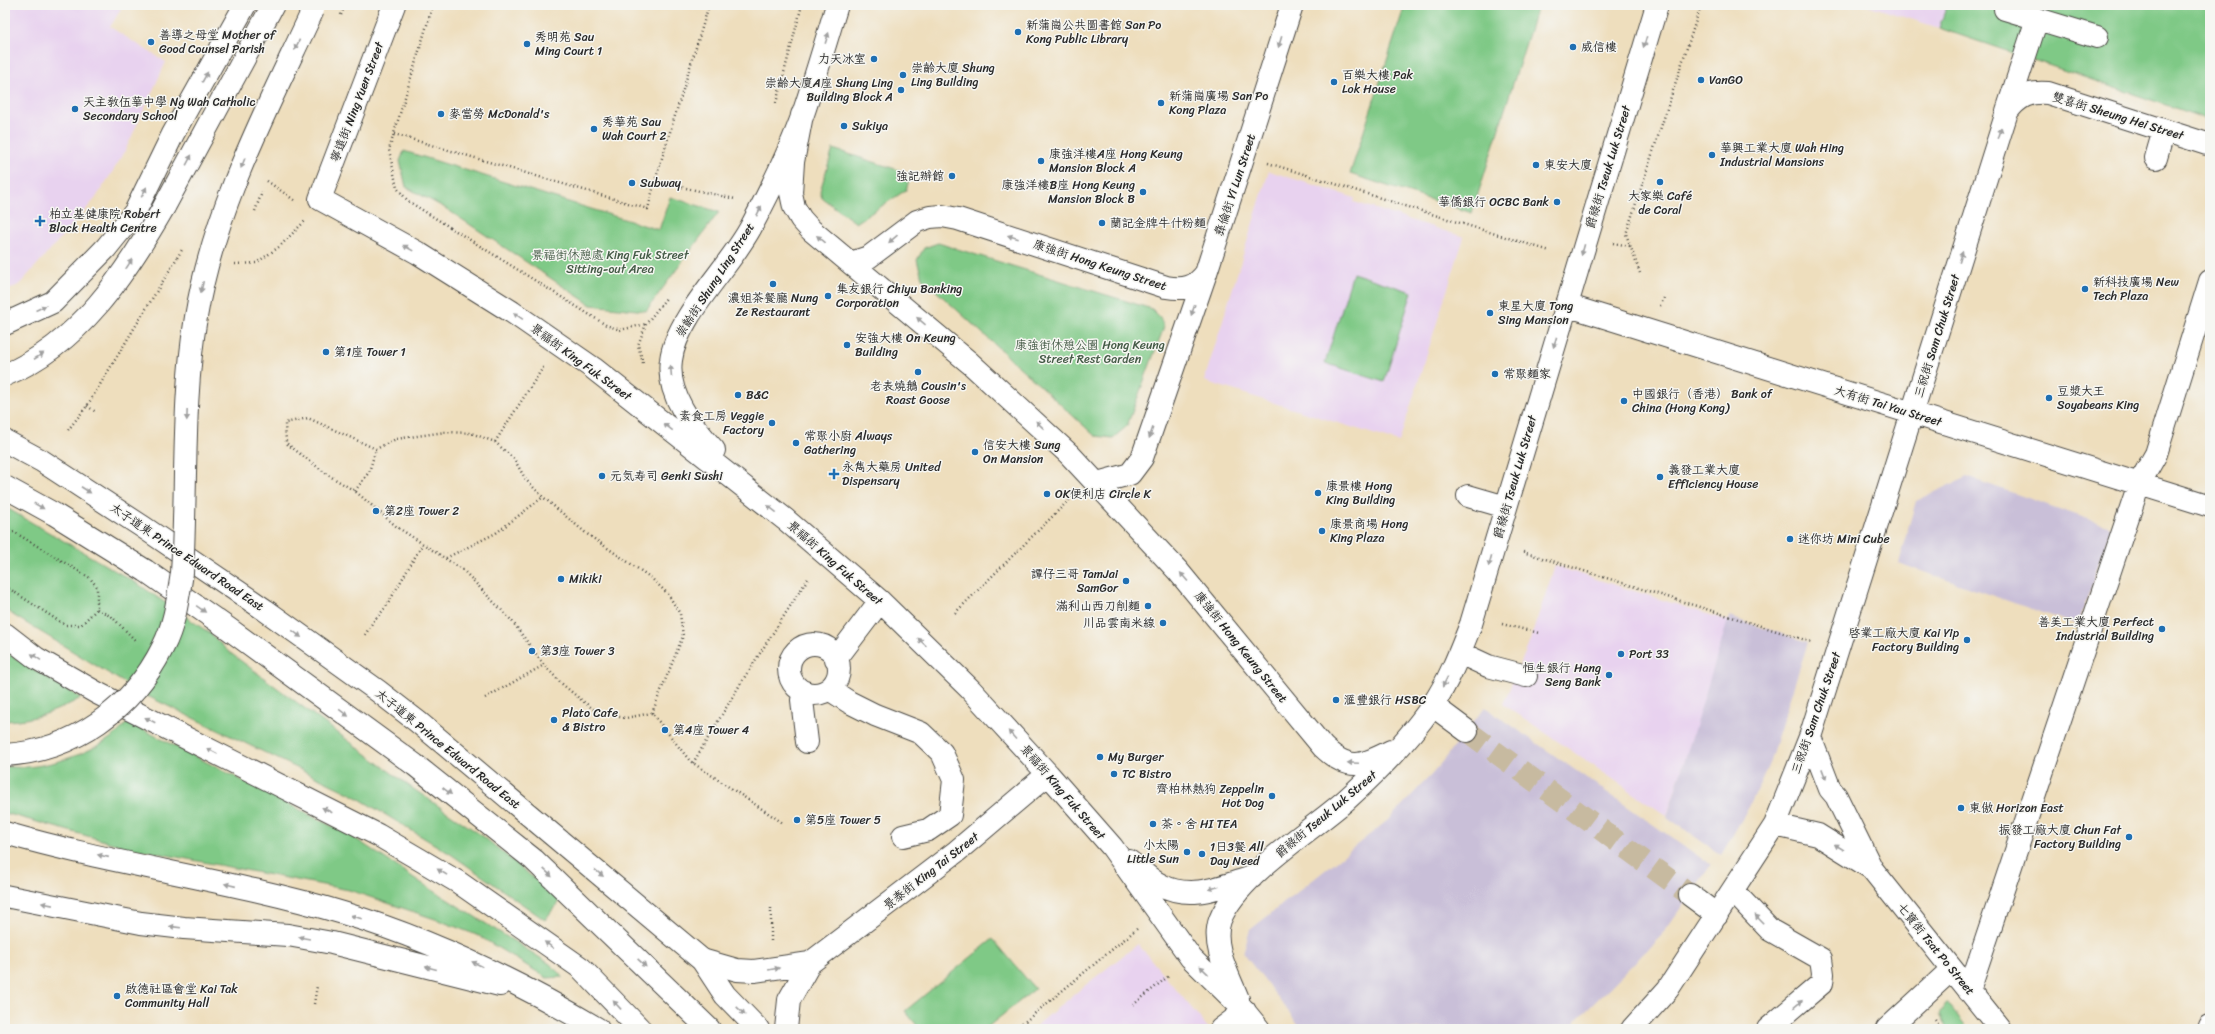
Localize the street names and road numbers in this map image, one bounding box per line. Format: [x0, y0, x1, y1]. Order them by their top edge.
street label: 寧遠街 Ning Yuen Street [324, 37, 391, 165]
street label: 雙喜街 Sheung Hei Street [2050, 86, 2188, 147]
street label: 爵祿街 Tseuk Luk Street [1579, 102, 1638, 231]
street label: 彝倫街 Yi Lun Street [1208, 131, 1262, 239]
street label: 崇齡街 Shung Ling Street [669, 218, 761, 342]
street label: 康強街 Hong Keung Street [1030, 233, 1170, 297]
street label: 三祝街 Sam Chuk Street [1908, 270, 1967, 400]
street label: 景福街 King Fuk Street [526, 317, 637, 407]
street label: 大有街 Tai Yau Street [1831, 379, 1946, 433]
street label: 爵祿街 Tseuk Luk Street [1487, 412, 1543, 541]
street label: 太子道東 Prince Edward Road East [106, 497, 268, 617]
street label: 景福街 King Fuk Street [782, 515, 889, 612]
street label: 康強街 Hong Keung Street [1189, 586, 1293, 708]
street label: 三祝街 Sam Chuk Street [1785, 648, 1848, 777]
street label: 太子道東 Prince Edward Road East [370, 683, 526, 815]
street label: 景福街 King Fuk Street [1015, 739, 1112, 846]
street label: 爵祿街 Tseuk Luk Street [1270, 764, 1383, 863]
street label: 景泰街 King Tai Street [878, 826, 985, 916]
street label: 七寶街 Tsat Po Street [1892, 898, 1980, 1000]

